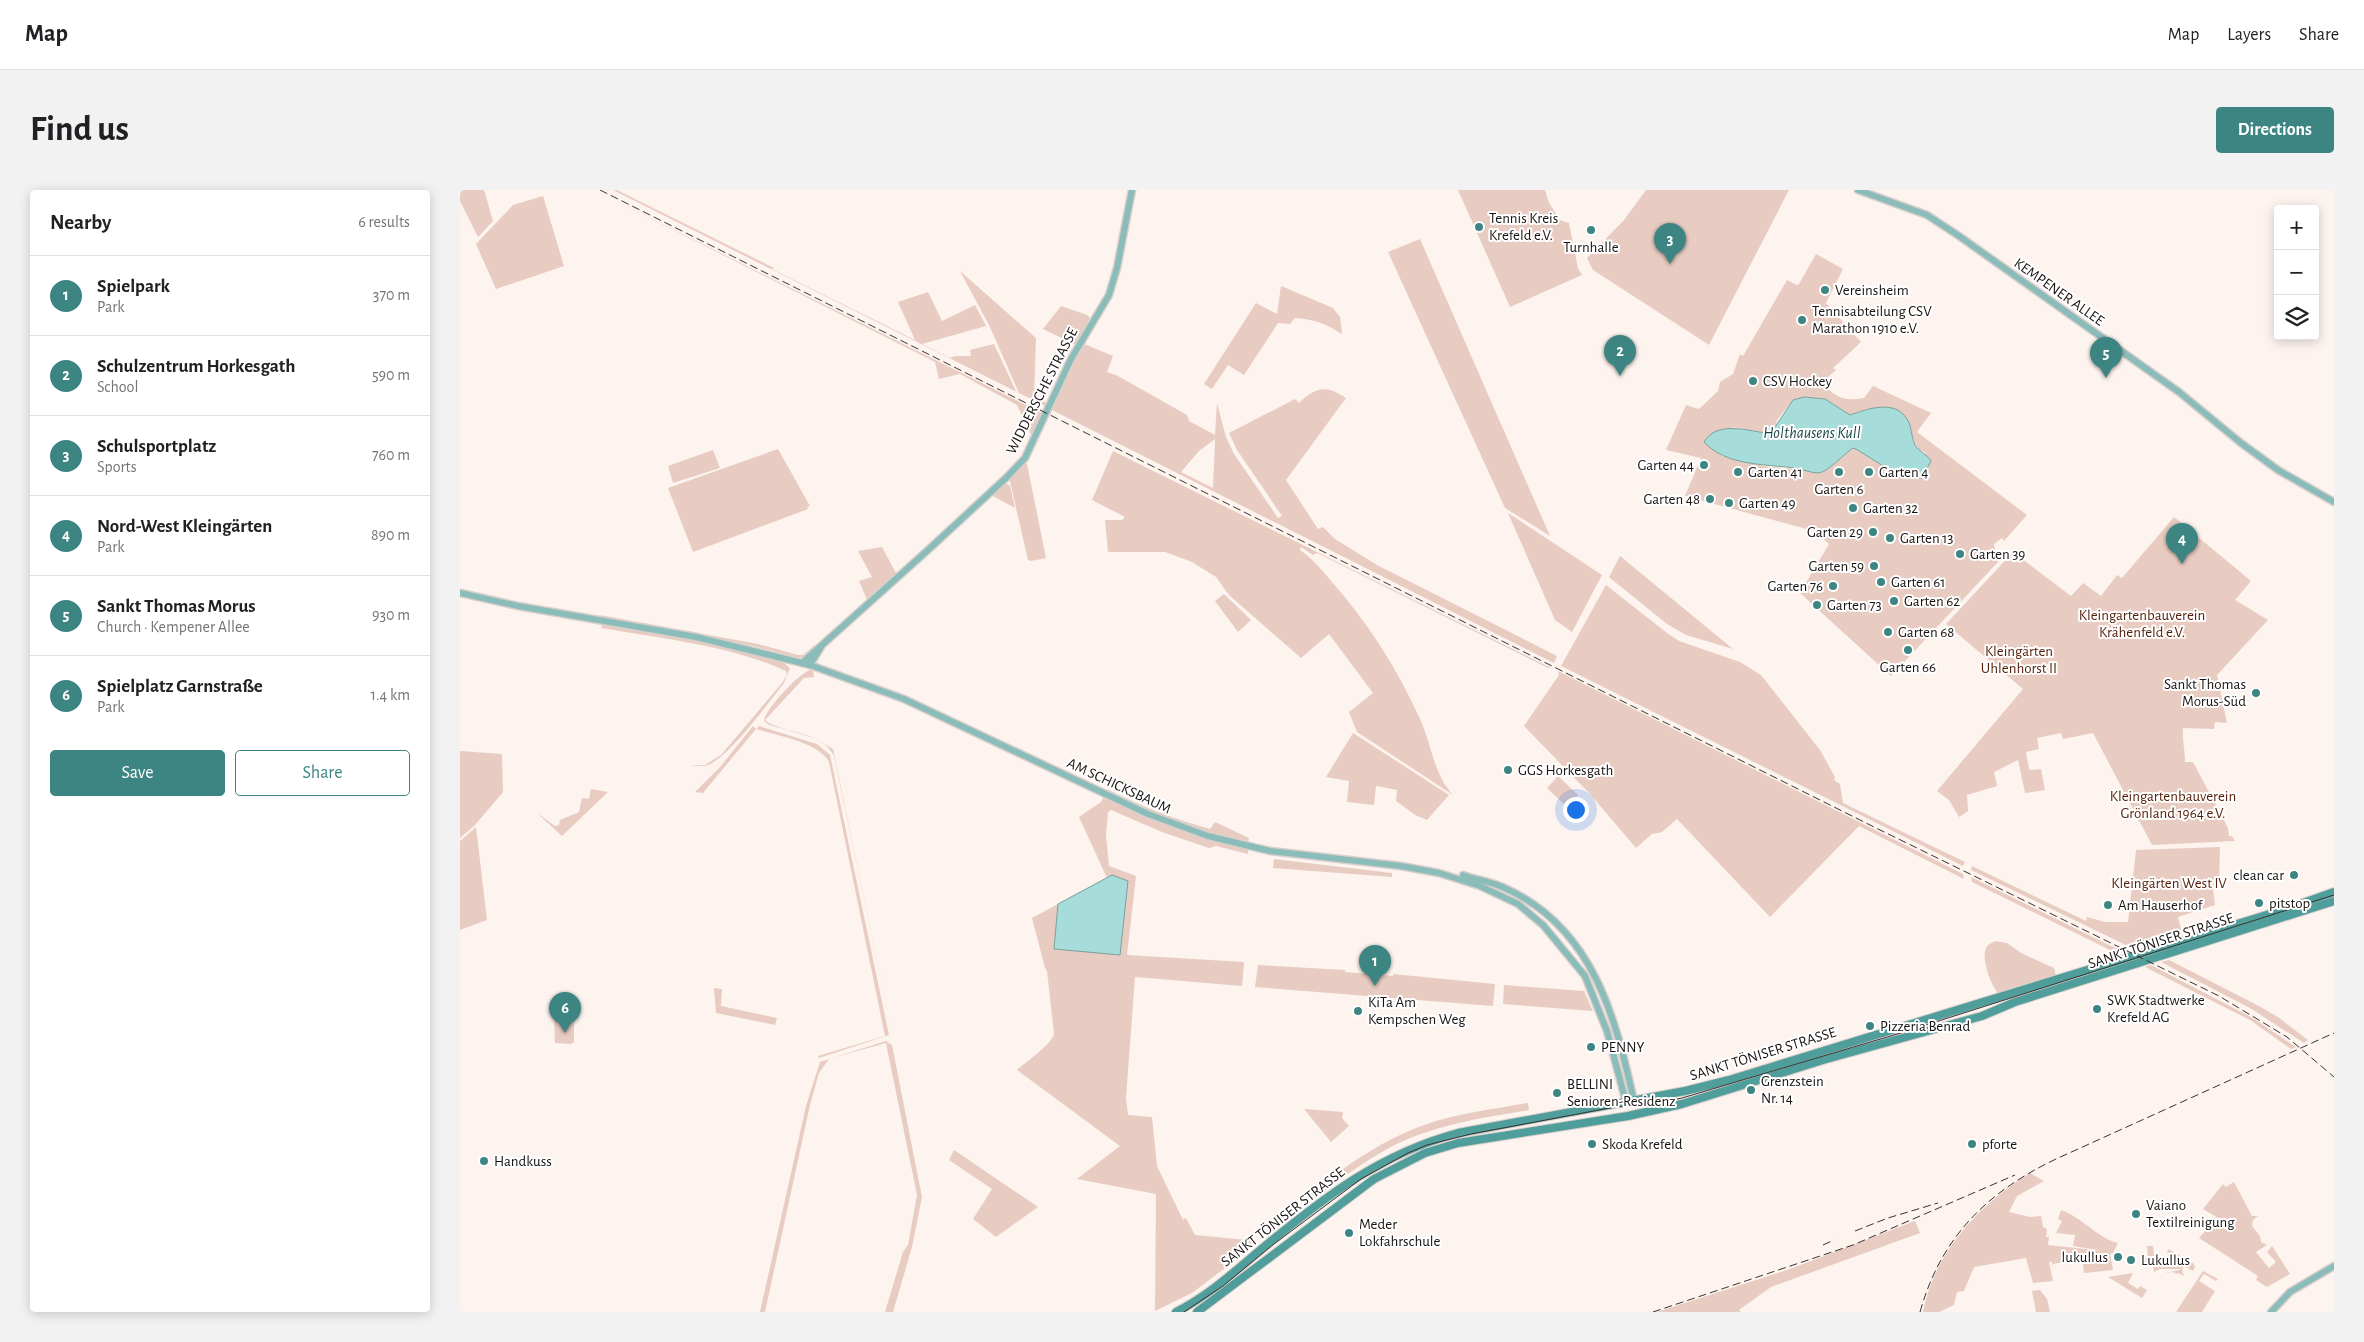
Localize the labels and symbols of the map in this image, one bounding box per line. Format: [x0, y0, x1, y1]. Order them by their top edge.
place label: Tennis Kreis Krefeld e.V. [1489, 211, 1558, 243]
marker: Tennis Kreis Krefeld e.V. [1473, 221, 1485, 233]
pin: 3 [1654, 223, 1686, 264]
marker: Turnhalle [1585, 224, 1597, 236]
place label: Turnhalle [1563, 240, 1619, 255]
street label: KEMPENER ALLEE [2011, 255, 2107, 329]
place label: Vereinsheim [1835, 283, 1909, 298]
marker: Vereinsheim [1819, 284, 1831, 296]
place label: Tennisabteilung CSV Marathon 1910 e.V. [1812, 304, 1932, 336]
marker: Tennisabteilung CSV Marathon 1910 e.V. [1796, 314, 1808, 326]
street label: WIDDERSCHE STRASSE [1004, 325, 1080, 457]
pin: 2 [1604, 335, 1636, 376]
pin: 5 [2090, 337, 2122, 378]
place label: CSV Hockey [1763, 374, 1832, 389]
marker: CSV Hockey [1747, 375, 1759, 387]
water label: Holthausens Kull [1763, 425, 1861, 441]
place label: Garten 44 [1637, 458, 1694, 473]
marker: Garten 44 [1698, 459, 1710, 471]
place label: Garten 41 [1748, 465, 1803, 480]
place label: Garten 4 [1879, 465, 1928, 480]
marker: Garten 41 [1732, 466, 1744, 478]
marker: Garten 6 [1833, 466, 1845, 478]
marker: Garten 4 [1863, 466, 1875, 478]
place label: Garten 6 [1814, 482, 1864, 497]
place label: Garten 48 [1643, 492, 1700, 507]
marker: Garten 48 [1704, 493, 1716, 505]
place label: Garten 49 [1739, 496, 1795, 511]
marker: Garten 49 [1723, 497, 1735, 509]
place label: Garten 32 [1863, 501, 1918, 516]
marker: Garten 32 [1847, 502, 1859, 514]
pin: 4 [2166, 523, 2198, 564]
place label: Garten 29 [1807, 525, 1863, 540]
marker: Garten 29 [1867, 526, 1879, 538]
place label: Garten 13 [1900, 531, 1954, 546]
marker: Garten 13 [1884, 532, 1896, 544]
place label: Garten 39 [1970, 547, 2025, 562]
marker: Garten 39 [1954, 548, 1966, 560]
place label: Garten 59 [1808, 559, 1864, 574]
marker: Garten 59 [1868, 560, 1880, 572]
place label: Garten 61 [1891, 575, 1945, 590]
marker: Garten 61 [1875, 576, 1887, 588]
place label: Garten 76 [1768, 579, 1823, 594]
marker: Garten 76 [1827, 580, 1839, 592]
place label: Garten 62 [1904, 594, 1960, 609]
marker: Garten 62 [1888, 595, 1900, 607]
place label: Garten 73 [1827, 598, 1882, 613]
marker: Garten 73 [1811, 599, 1823, 611]
park label: Kleingartenbauverein Krähenfeld e.V. [2079, 608, 2205, 640]
place label: Garten 68 [1898, 625, 1954, 640]
marker: Garten 68 [1882, 626, 1894, 638]
marker: Garten 66 [1902, 644, 1914, 656]
park label: Kleingärten Uhlenhorst II [1981, 644, 2057, 676]
place label: Garten 66 [1880, 660, 1936, 675]
place label: Sankt Thomas Morus-Süd [2164, 677, 2246, 709]
marker: Sankt Thomas Morus-Süd [2250, 687, 2262, 699]
street label: AM SCHICKSBAUM [1065, 755, 1173, 817]
place label: GGS Horkesgath [1518, 763, 1613, 778]
marker: GGS Horkesgath [1502, 764, 1514, 776]
park label: Kleingartenbauverein Grönland 1964 e.V. [2110, 789, 2236, 821]
your location [1563, 797, 1589, 823]
place label: clean car [2233, 868, 2284, 883]
marker: clean car [2288, 869, 2300, 881]
park label: Kleingärten West IV [2111, 876, 2227, 891]
place label: pitstop [2269, 896, 2310, 911]
marker: pitstop [2253, 897, 2265, 909]
place label: Am Hauserhof [2118, 898, 2204, 913]
marker: Am Hauserhof [2102, 899, 2114, 911]
street label: SANKT TÖNISER STRASSE [2086, 908, 2236, 972]
pin: 1 [1359, 945, 1391, 986]
pin: 6 [549, 992, 581, 1033]
place label: SWK Stadtwerke Krefeld AG [2107, 993, 2205, 1025]
place label: KiTa Am Kempschen Weg [1368, 995, 1466, 1027]
marker: SWK Stadtwerke Krefeld AG [2091, 1003, 2103, 1015]
marker: KiTa Am Kempschen Weg [1352, 1005, 1364, 1017]
place label: Pizzeria Benrad [1880, 1019, 1970, 1034]
marker: Pizzeria Benrad [1864, 1020, 1876, 1032]
street label: SANKT TÖNISER STRASSE [1688, 1023, 1838, 1083]
place label: PENNY [1601, 1040, 1645, 1055]
marker: PENNY [1585, 1041, 1597, 1053]
place label: Grenzstein Nr. 14 [1761, 1074, 1824, 1106]
place label: BELLINI Senioren-Residenz [1567, 1077, 1675, 1109]
marker: Grenzstein Nr. 14 [1745, 1084, 1757, 1096]
marker: BELLINI Senioren-Residenz [1551, 1087, 1563, 1099]
place label: Skoda Krefeld [1602, 1137, 1683, 1152]
place label: pforte [1982, 1137, 2017, 1152]
marker: Skoda Krefeld [1586, 1138, 1598, 1150]
marker: pforte [1966, 1138, 1978, 1150]
place label: Handkuss [494, 1154, 552, 1169]
marker: Handkuss [478, 1155, 490, 1167]
street label: SANKT TÖNISER STRASSE [1217, 1163, 1348, 1270]
place label: Vaiano Textilreinigung [2146, 1198, 2235, 1230]
marker: Vaiano Textilreinigung [2130, 1208, 2142, 1220]
place label: Meder Lokfahrschule [1359, 1217, 1441, 1249]
marker: Meder Lokfahrschule [1343, 1227, 1355, 1239]
place label: lukullus [2062, 1250, 2108, 1265]
marker: lukullus [2112, 1251, 2124, 1263]
place label: Lukullus [2141, 1253, 2190, 1268]
marker: Lukullus [2125, 1254, 2137, 1266]

